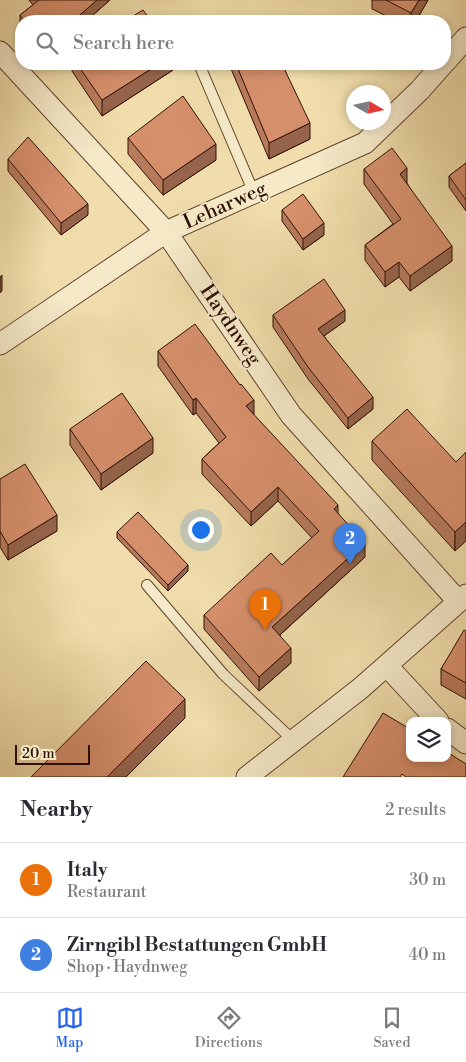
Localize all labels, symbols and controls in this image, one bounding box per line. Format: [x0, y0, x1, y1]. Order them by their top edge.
search box [15, 15, 451, 70]
icon: search [33, 29, 61, 57]
text: Search here [73, 31, 174, 55]
north arrow [346, 85, 391, 130]
street label: Leharweg [179, 176, 271, 236]
street label: Haydnweg [194, 280, 267, 371]
your location [188, 517, 214, 543]
pin: 2 [334, 523, 366, 564]
pin: 1 [249, 589, 281, 630]
map controls [406, 717, 451, 762]
button: layers [406, 717, 451, 762]
scale bar [15, 742, 90, 765]
text: 20 m [22, 745, 54, 763]
text: Nearby [20, 797, 93, 823]
text: 2 results [385, 800, 446, 820]
text: Italy [67, 858, 108, 882]
text: 1 [32, 870, 40, 890]
text: 30 m [409, 870, 446, 890]
text: Restaurant [67, 882, 146, 902]
text: Zirngibl Bestattungen GmbH [67, 933, 327, 957]
text: 2 [31, 945, 41, 965]
text: 40 m [409, 945, 446, 965]
text: Shop · Haydnweg [67, 957, 187, 977]
tab: Map [56, 1004, 84, 1052]
tab: Directions [195, 1004, 262, 1052]
tab: Saved [374, 1004, 410, 1052]

